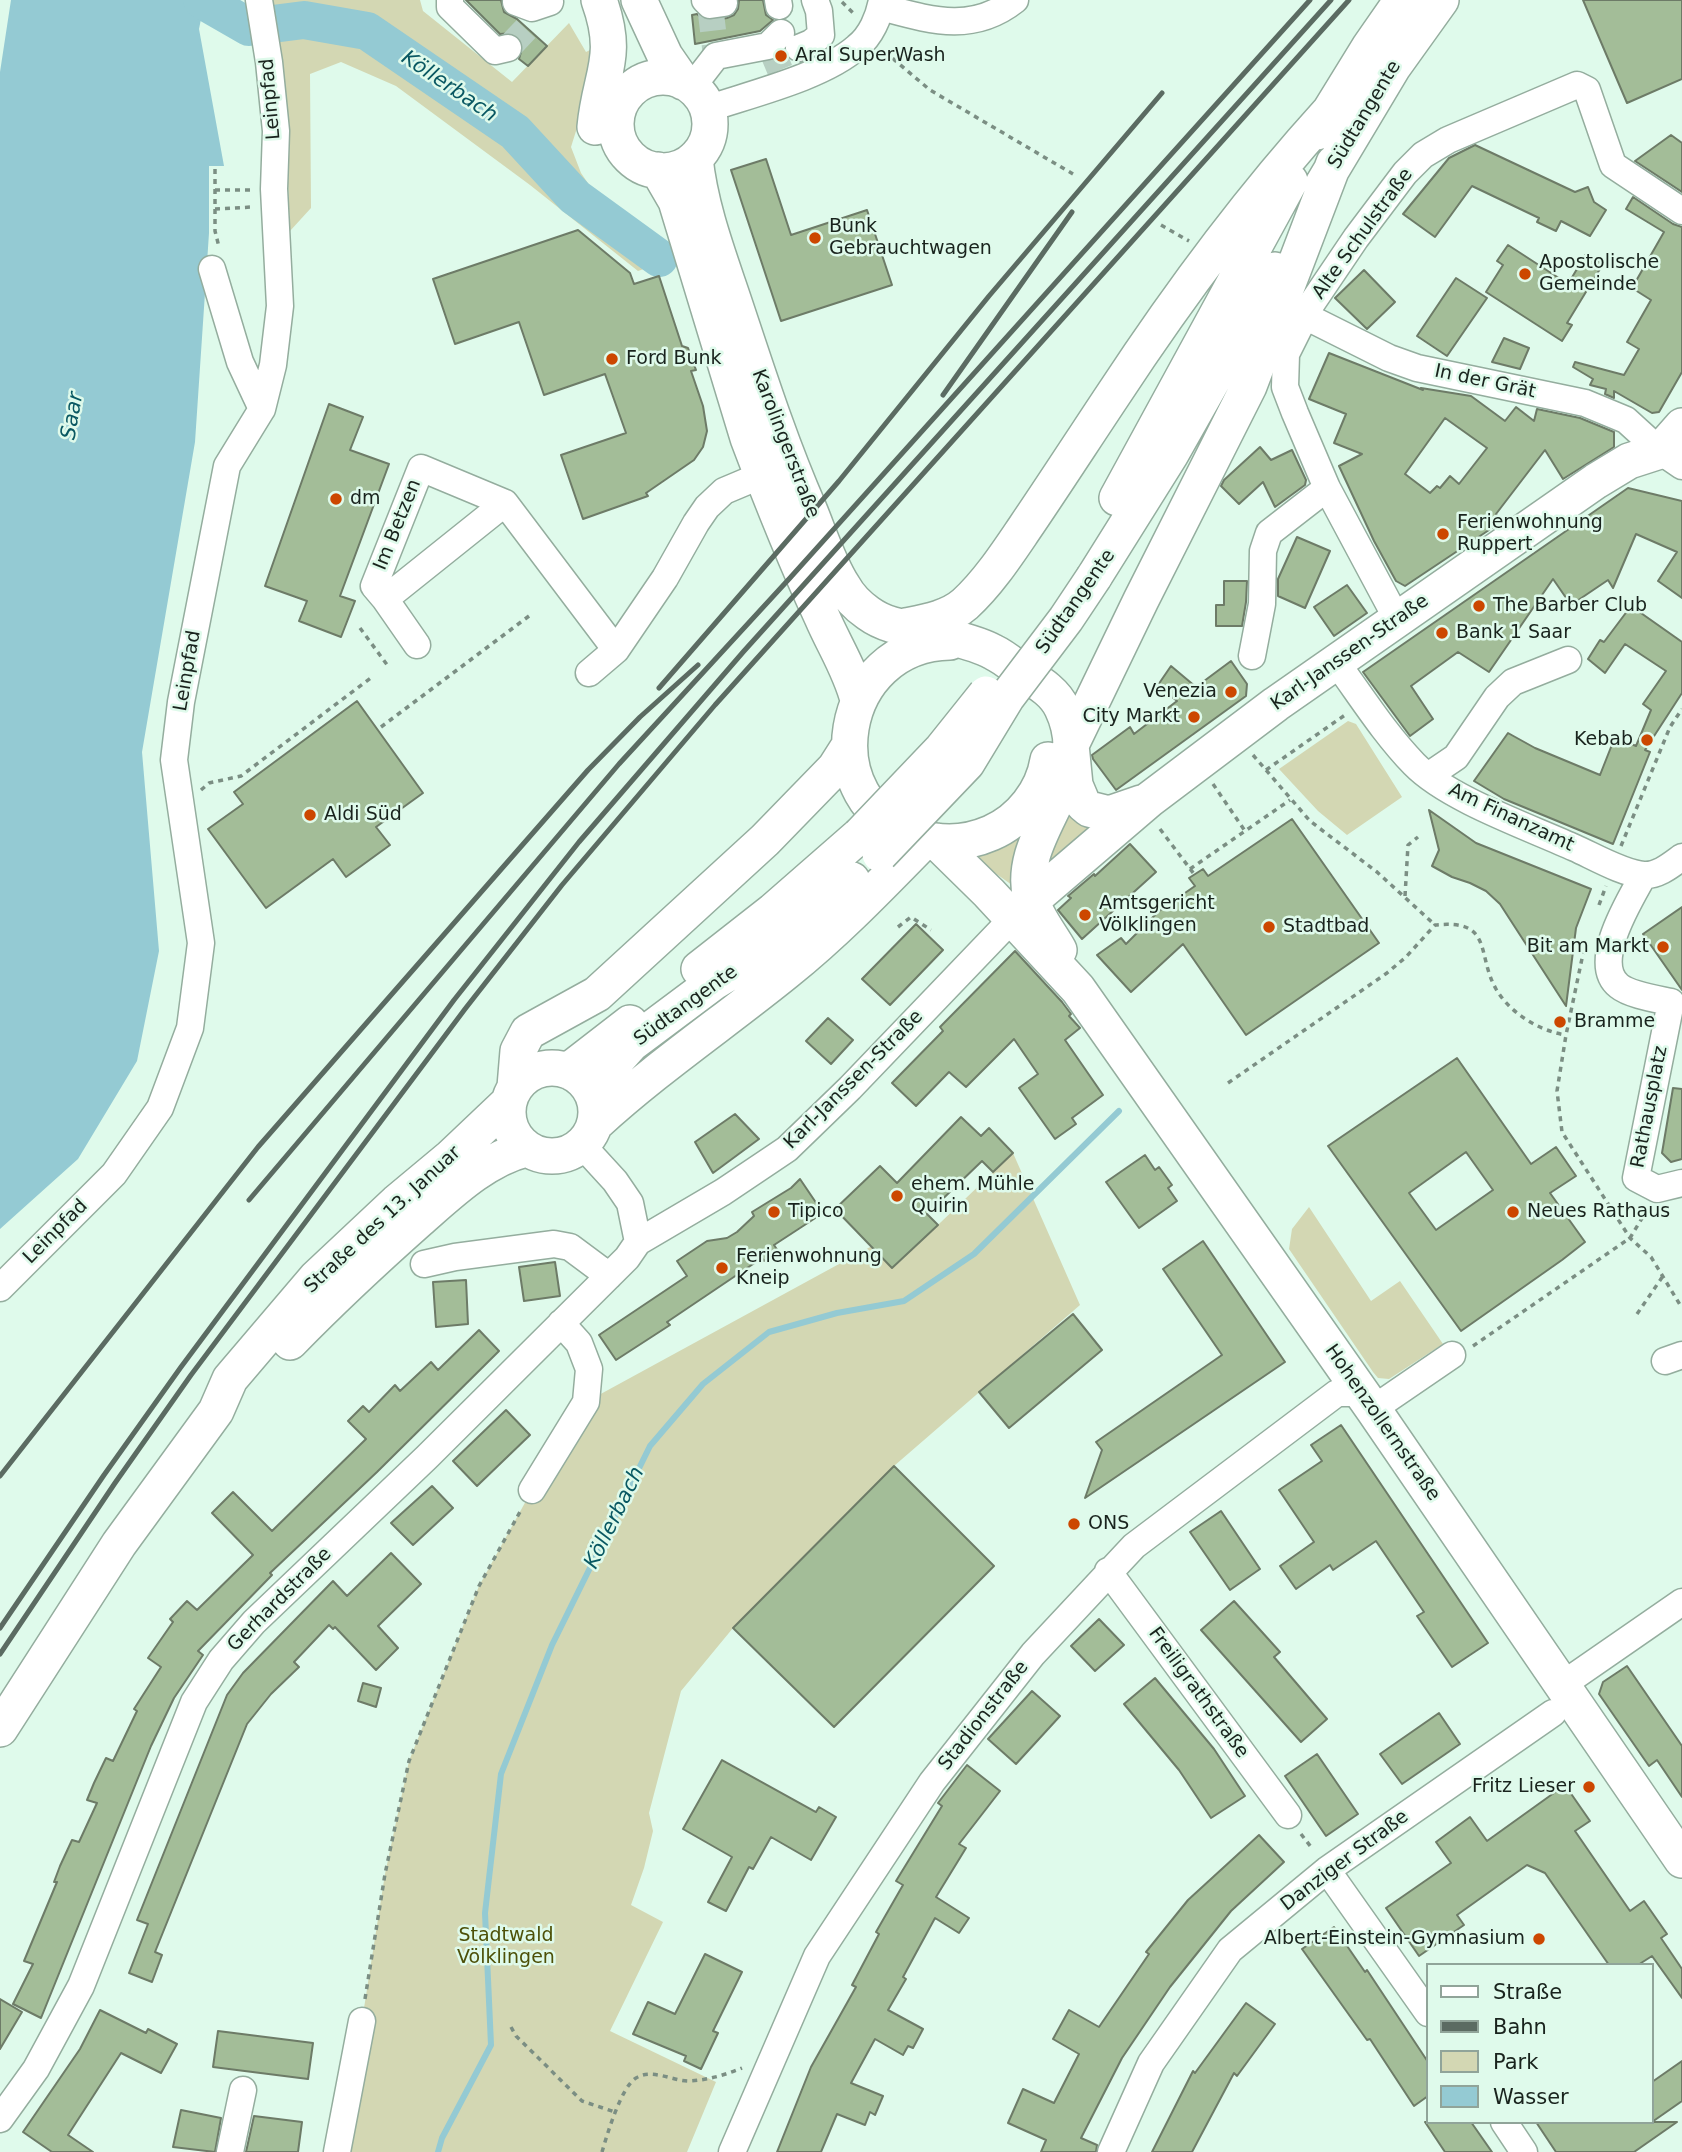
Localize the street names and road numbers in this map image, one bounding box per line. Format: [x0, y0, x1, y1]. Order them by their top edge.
street label: Leinpfad [256, 57, 286, 141]
street label: Südtangente [1324, 57, 1406, 173]
street label: Alte Schulstraße [1308, 164, 1418, 304]
street label: In der Grät [1432, 360, 1538, 404]
street label: Karolingerstraße [746, 366, 824, 522]
street label: Im Betzen [369, 476, 427, 574]
street label: Südtangente [1032, 545, 1120, 659]
street label: Karl-Janssen-Straße [1267, 590, 1433, 716]
street label: Leinpfad [170, 629, 206, 713]
street label: Am Finanzamt [1445, 779, 1577, 857]
street label: Südtangente [630, 961, 742, 1051]
street label: Karl-Janssen-Straße [780, 1006, 928, 1154]
street label: Rathausplatz [1627, 1044, 1673, 1170]
street label: Straße des 13. Januar [300, 1142, 466, 1298]
street label: Leinpfad [19, 1195, 93, 1269]
street label: Hohenzollernstraße [1319, 1340, 1445, 1506]
street label: Gerhardstraße [223, 1543, 337, 1657]
street label: Freiligrathstraße [1143, 1623, 1253, 1763]
street label: Stadionstraße [934, 1657, 1034, 1775]
street label: Danziger Straße [1277, 1806, 1413, 1916]

